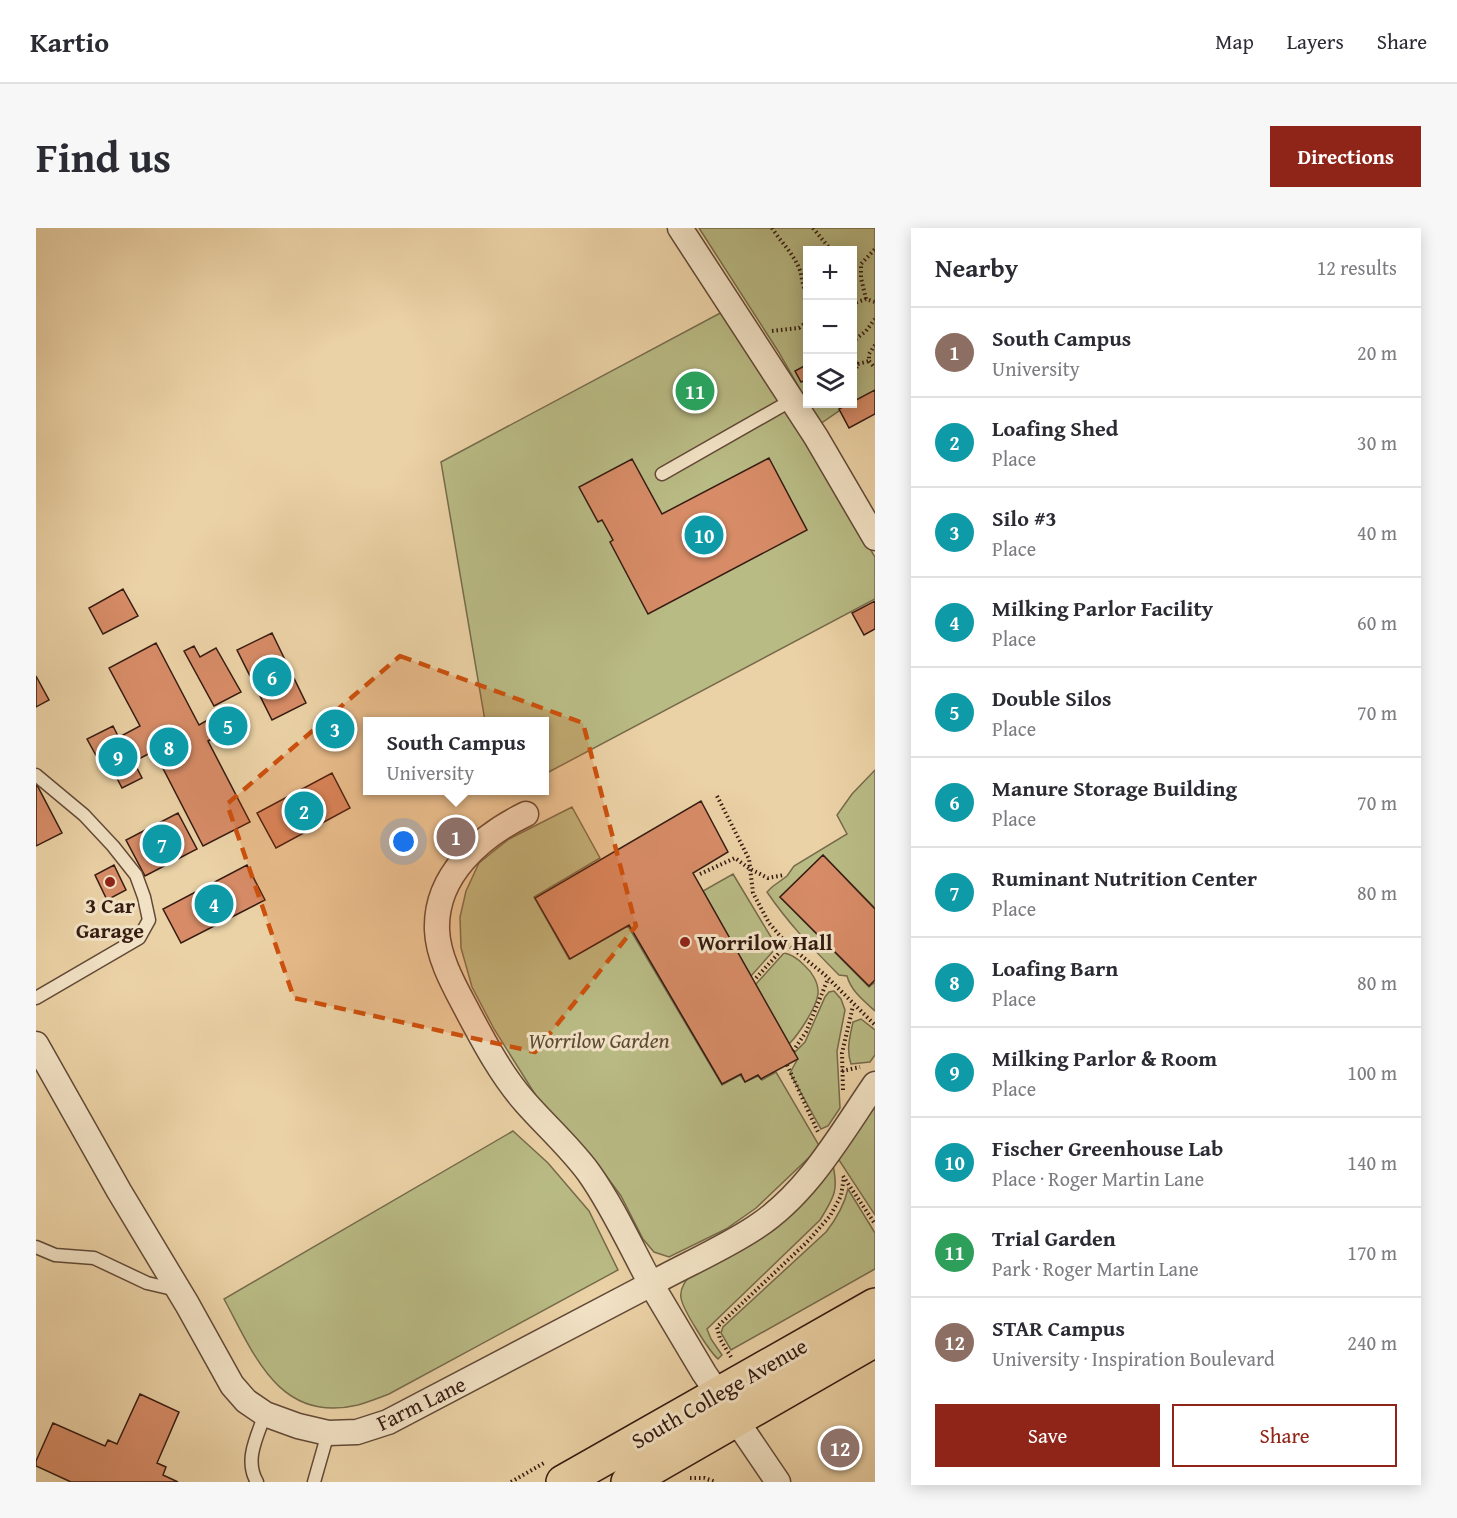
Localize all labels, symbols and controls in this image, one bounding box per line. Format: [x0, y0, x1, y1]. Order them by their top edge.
text: Kartio [30, 21, 109, 62]
text: Map [1215, 26, 1254, 57]
text: Layers [1287, 26, 1344, 57]
text: Share [1377, 26, 1427, 57]
text: Find us [36, 126, 171, 187]
button: Directions [1270, 126, 1421, 187]
map controls [803, 246, 857, 408]
button: + [803, 246, 857, 300]
text: Nearby [935, 248, 1018, 287]
text: 12 results [1317, 253, 1397, 282]
button: − [803, 300, 857, 354]
text: South Campus [992, 322, 1131, 354]
text: 1 [949, 338, 960, 367]
text: 20 m [1357, 338, 1397, 367]
button: layers [803, 354, 857, 408]
text: University [992, 354, 1080, 383]
pin: 11 [676, 368, 714, 414]
text: Loafing Shed [992, 412, 1118, 444]
text: 2 [949, 428, 960, 457]
text: 30 m [1357, 428, 1397, 457]
text: Place [992, 444, 1036, 473]
text: Silo #3 [992, 502, 1057, 534]
pin: 10 [684, 512, 724, 558]
text: 3 [949, 518, 960, 547]
text: 40 m [1357, 518, 1397, 547]
text: Place [992, 534, 1036, 563]
text: Milking Parlor Facility [992, 592, 1213, 624]
text: 4 [949, 608, 960, 637]
text: 60 m [1357, 608, 1397, 637]
text: Place [992, 624, 1036, 653]
pin: 6 [252, 654, 292, 700]
text: Double Silos [992, 682, 1112, 714]
text: 5 [949, 698, 960, 727]
text: 70 m [1357, 698, 1397, 727]
pin: 5 [208, 704, 248, 748]
pin: 3 [316, 706, 354, 752]
text: Place [992, 714, 1036, 743]
popup [363, 717, 549, 795]
pin: 8 [150, 724, 188, 770]
text: South Campus [386, 726, 526, 758]
pin: 9 [98, 734, 137, 780]
text: University [386, 758, 474, 787]
text: Manure Storage Building [992, 772, 1237, 804]
pin: 2 [284, 788, 324, 834]
text: 6 [949, 788, 960, 817]
text: 70 m [1357, 788, 1397, 817]
text: Place [992, 804, 1036, 833]
pin: 1 [436, 814, 476, 860]
pin: 7 [142, 822, 182, 866]
your location [389, 827, 418, 856]
text: Ruminant Nutrition Center [992, 862, 1257, 894]
marker: 3 Car Garage [103, 875, 117, 889]
text: 7 [949, 878, 960, 907]
text: 80 m [1357, 878, 1397, 907]
pin: 4 [194, 882, 234, 926]
place label: 3 Car Garage [76, 889, 144, 946]
text: Place [992, 894, 1036, 923]
place label: Worrilow Hall [697, 926, 833, 958]
marker: Worrilow Hall [678, 935, 692, 949]
text: Loafing Barn [992, 952, 1118, 984]
text: 8 [949, 968, 960, 997]
text: 80 m [1357, 968, 1397, 997]
text: Place [992, 984, 1036, 1013]
park label: Worrilow Garden [528, 1024, 670, 1056]
text: Milking Parlor & Room [992, 1042, 1217, 1074]
text: 9 [949, 1058, 960, 1087]
text: 100 m [1347, 1058, 1397, 1087]
text: Place [992, 1074, 1036, 1103]
text: Fischer Greenhouse Lab [992, 1132, 1223, 1164]
text: 10 [944, 1148, 965, 1177]
text: 140 m [1347, 1148, 1397, 1177]
text: Place · Roger Martin Lane [992, 1164, 1204, 1193]
text: Trial Garden [992, 1222, 1116, 1254]
text: 11 [944, 1238, 965, 1267]
text: 170 m [1347, 1238, 1397, 1267]
text: Park · Roger Martin Lane [992, 1254, 1199, 1283]
text: STAR Campus [992, 1312, 1125, 1344]
text: 12 [944, 1328, 965, 1357]
text: 240 m [1347, 1328, 1397, 1357]
street label: South College Avenue [625, 1330, 813, 1456]
text: University · Inspiration Boulevard [992, 1344, 1275, 1373]
street label: Farm Lane [371, 1368, 471, 1438]
button: Save [935, 1404, 1160, 1467]
button: Share [1172, 1404, 1397, 1467]
pin: 12 [820, 1426, 860, 1470]

